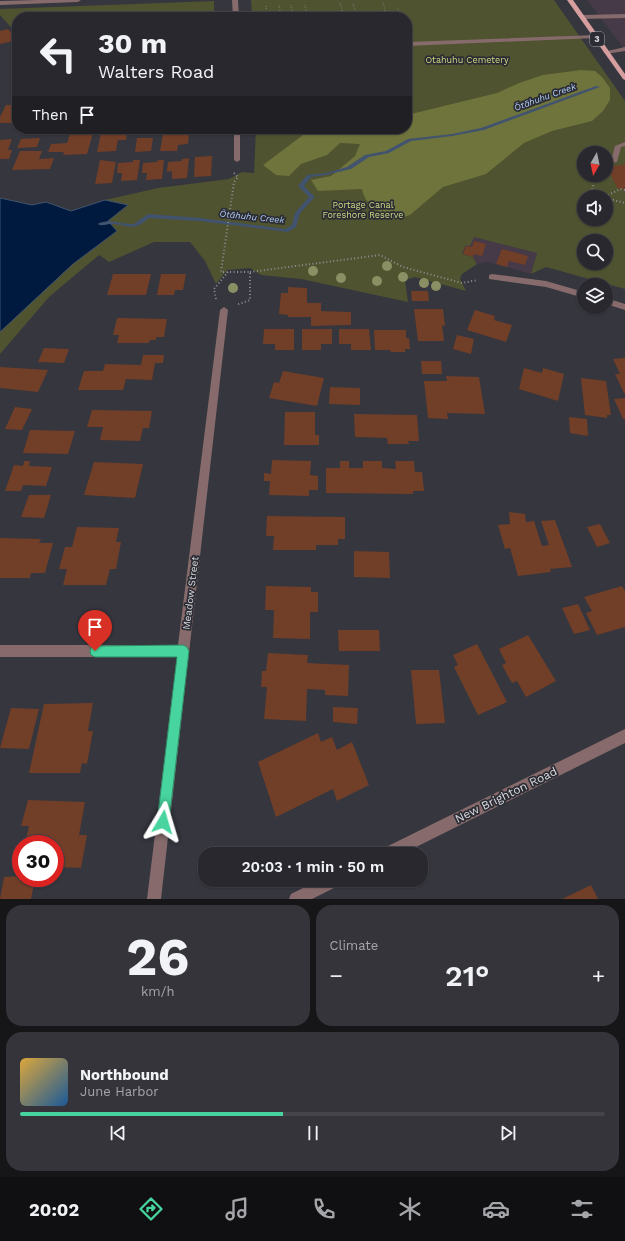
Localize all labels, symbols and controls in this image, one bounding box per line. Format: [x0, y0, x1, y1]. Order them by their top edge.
text: 30 m [98, 27, 167, 60]
icon: left [32, 28, 84, 80]
road number: 3 [590, 32, 604, 46]
park label: Otahuhu Cemetery [425, 55, 509, 65]
text: Walters Road [98, 61, 214, 82]
water label: Ōtāhuhu Creek [513, 81, 578, 113]
icon: arrive [76, 104, 98, 126]
text: Then [32, 106, 68, 124]
north arrow [577, 146, 613, 182]
map controls [577, 146, 613, 314]
button: sound [577, 190, 613, 226]
park label: Portage Canal Foreshore Reserve [322, 200, 404, 220]
water label: Ōtāhuhu Creek [219, 209, 286, 225]
button: search [577, 234, 613, 270]
button: layers [577, 278, 613, 314]
street label: Meadow Street [181, 555, 201, 630]
pin [78, 610, 112, 651]
icon: arrive [84, 616, 106, 638]
street label: New Brighton Road [453, 764, 559, 826]
position arrow [142, 801, 184, 843]
speed limit sign: 30 [12, 835, 64, 887]
text: 20:03 · 1 min · 50 m [242, 858, 384, 876]
text: 26 [126, 927, 189, 988]
text: Climate [330, 938, 378, 953]
text: 21° [445, 958, 490, 993]
text: − [330, 963, 343, 988]
text: + [592, 963, 605, 988]
text: km/h [141, 984, 175, 999]
text: Northbound [80, 1066, 169, 1084]
text: June Harbor [80, 1084, 159, 1099]
icon: previous [107, 1122, 129, 1144]
icon: pause [302, 1122, 324, 1144]
icon: next [497, 1122, 519, 1144]
icon: directions [137, 1195, 165, 1223]
icon: music [223, 1195, 251, 1223]
icon: phone [310, 1195, 338, 1223]
icon: climate [396, 1195, 424, 1223]
icon: car [482, 1195, 510, 1223]
icon: filters [568, 1195, 596, 1223]
text: 20:02 [29, 1199, 79, 1220]

